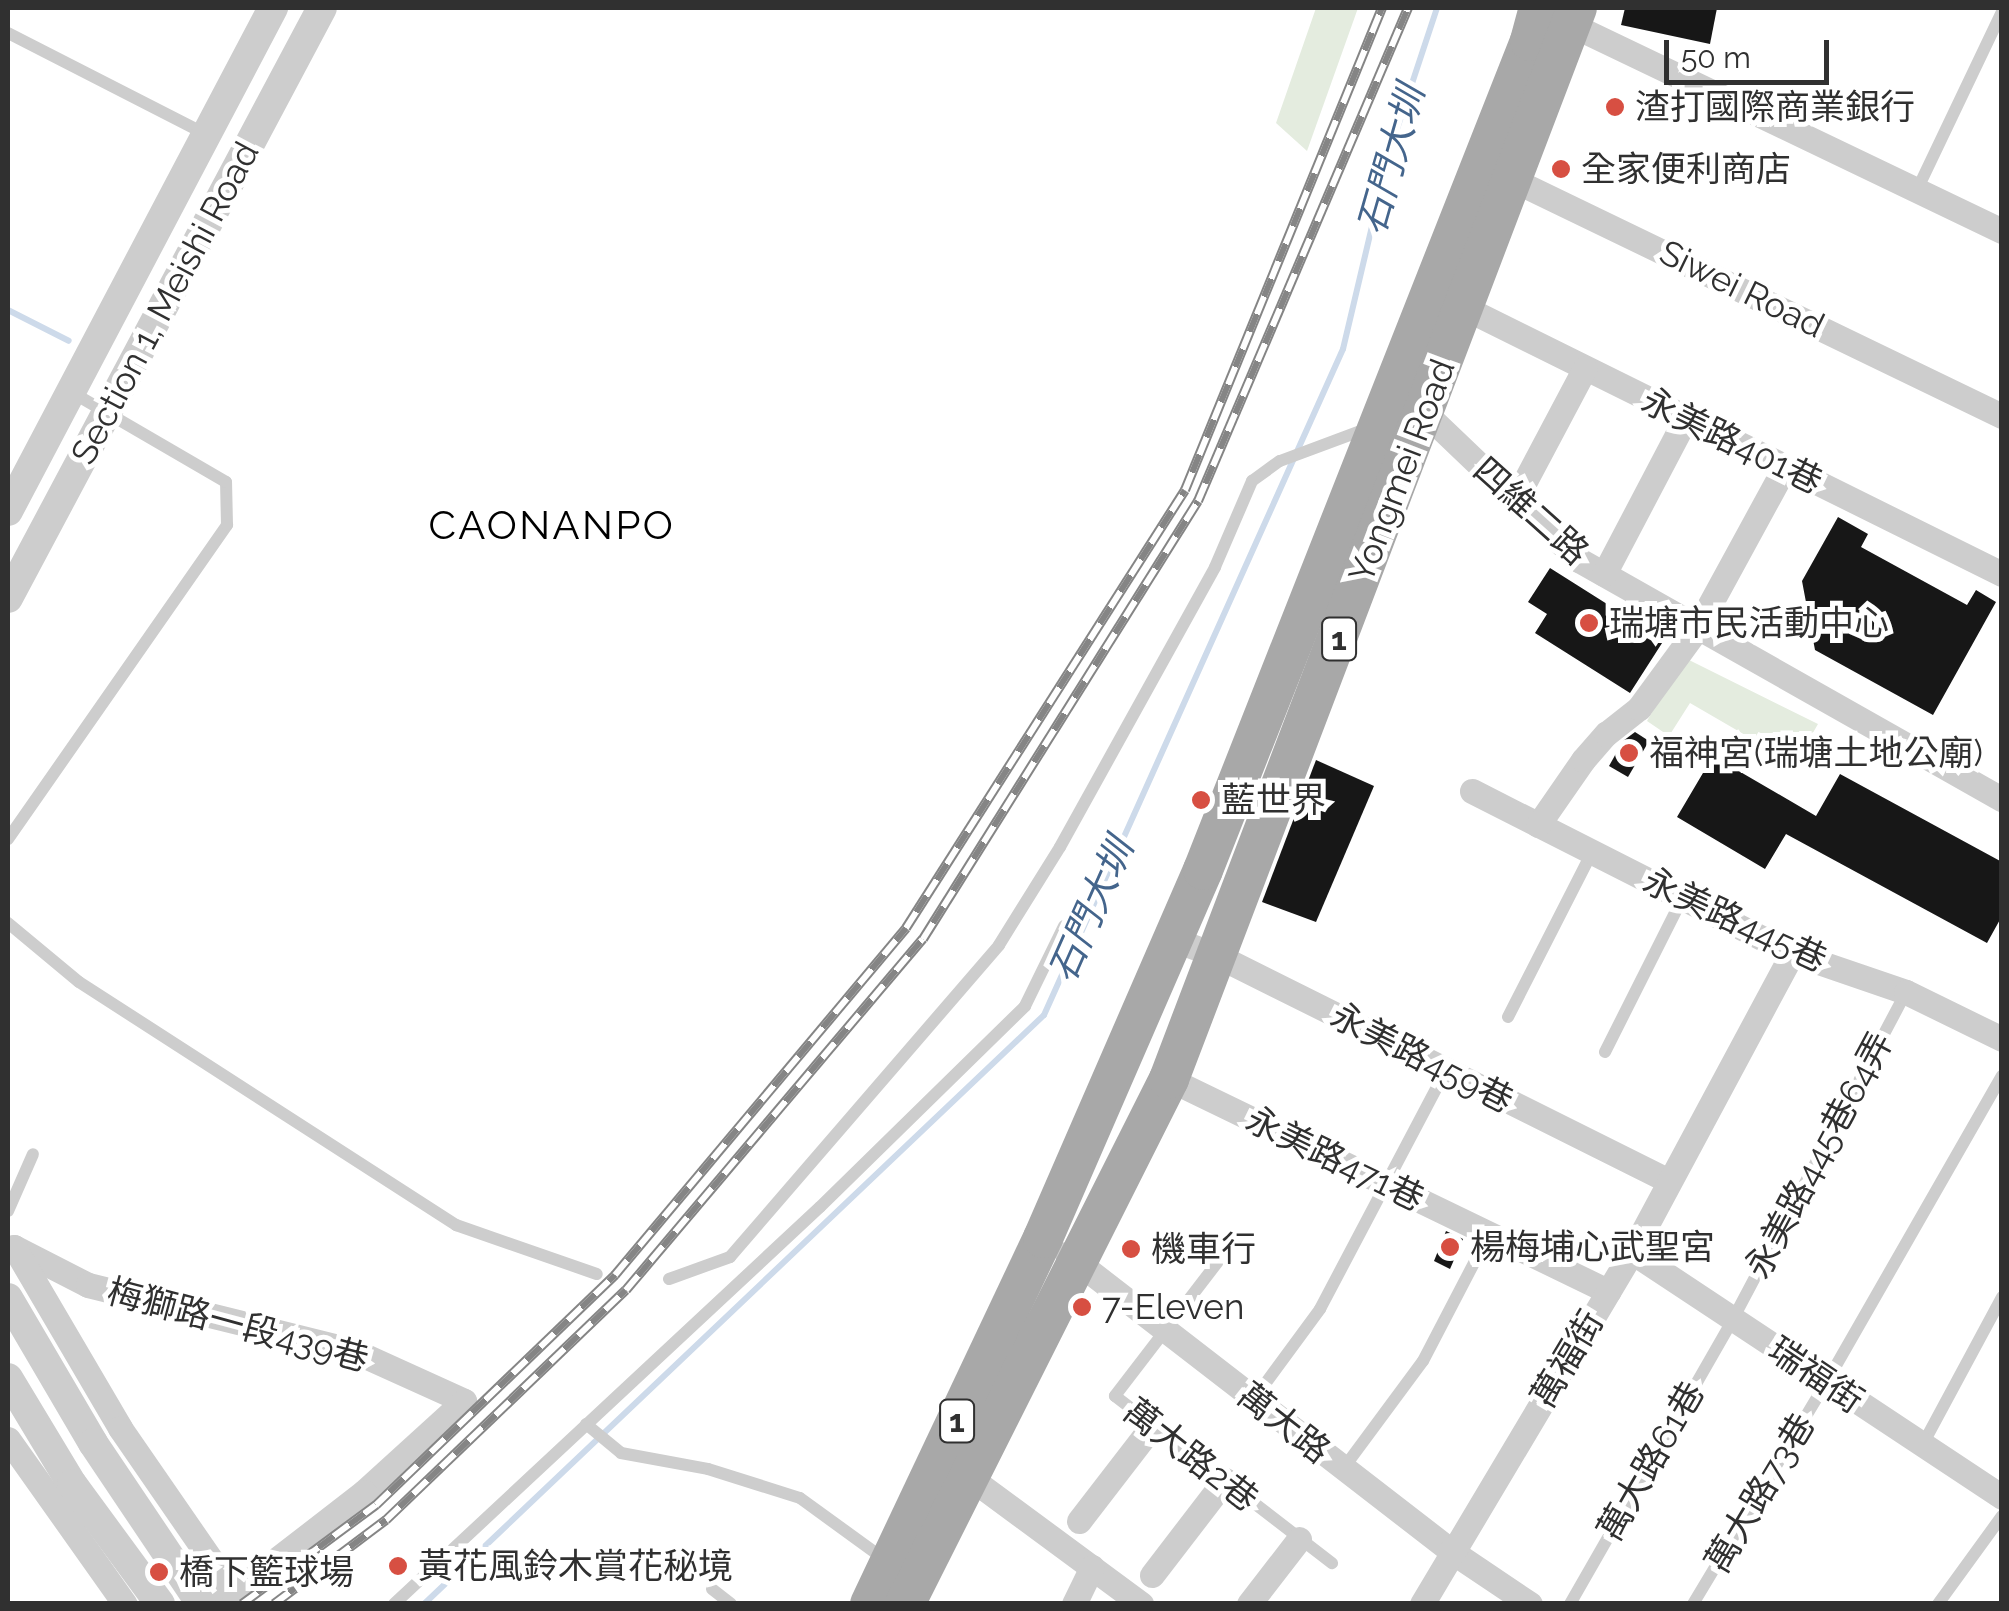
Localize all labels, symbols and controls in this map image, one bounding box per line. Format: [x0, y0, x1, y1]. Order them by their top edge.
scale bar [1669, 20, 1834, 82]
text: 50 m [1681, 40, 1751, 75]
water label: 石門大圳 [1348, 81, 1434, 239]
place label: 渣打國際商業銀行 [1635, 86, 1915, 128]
marker: 渣打國際商業銀行 [1604, 96, 1626, 118]
street label: Section 1, Meishi Road [62, 135, 268, 471]
place label: 全家便利商店 [1581, 148, 1791, 190]
marker: 全家便利商店 [1550, 158, 1572, 180]
street label: Siwei Road [1653, 231, 1831, 347]
street label: Yongmei Road [1340, 353, 1464, 589]
street label: 永美路401巷 [1635, 379, 1829, 503]
street label: 四維二路 [1465, 449, 1597, 573]
district label: CAONANPO [429, 501, 675, 549]
place label: 瑞塘市民活動中心 [1609, 602, 1889, 644]
road number: 1 [1319, 612, 1359, 666]
marker: 瑞塘市民活動中心 [1578, 612, 1600, 634]
place label: 福神宮(瑞塘土地公廟) [1649, 732, 1983, 774]
marker: 福神宮(瑞塘土地公廟) [1618, 742, 1640, 764]
place label: 藍世界 [1221, 779, 1326, 821]
marker: 藍世界 [1190, 789, 1212, 811]
water label: 石門大圳 [1039, 831, 1143, 989]
street label: 永美路445巷 [1637, 859, 1833, 981]
street label: 永美路459巷 [1324, 994, 1520, 1122]
street label: 永美路445巷64弄 [1736, 1025, 1902, 1285]
street label: 永美路471巷 [1239, 1098, 1431, 1220]
place label: 楊梅埔心武聖宮 [1470, 1226, 1715, 1268]
place label: 機車行 [1151, 1228, 1256, 1270]
marker: 楊梅埔心武聖宮 [1439, 1236, 1461, 1258]
marker: 機車行 [1120, 1238, 1142, 1260]
street label: 梅獅路一段439巷 [103, 1270, 373, 1380]
place label: 7-Eleven [1102, 1286, 1244, 1328]
marker: 7-Eleven [1071, 1296, 1093, 1318]
street label: 萬福街 [1522, 1303, 1612, 1415]
street label: 瑞福街 [1761, 1328, 1871, 1422]
street label: 萬大路 [1230, 1374, 1338, 1472]
street label: 萬大路61巷 [1589, 1374, 1713, 1548]
street label: 萬大路2巷 [1116, 1390, 1266, 1520]
road number: 1 [937, 1394, 977, 1448]
street label: 萬大路73巷 [1696, 1406, 1824, 1580]
place label: 黃花風鈴木賞花秘境 [418, 1545, 733, 1587]
place label: 橋下籃球場 [179, 1551, 354, 1593]
marker: 黃花風鈴木賞花秘境 [387, 1555, 409, 1577]
marker: 橋下籃球場 [148, 1561, 170, 1583]

